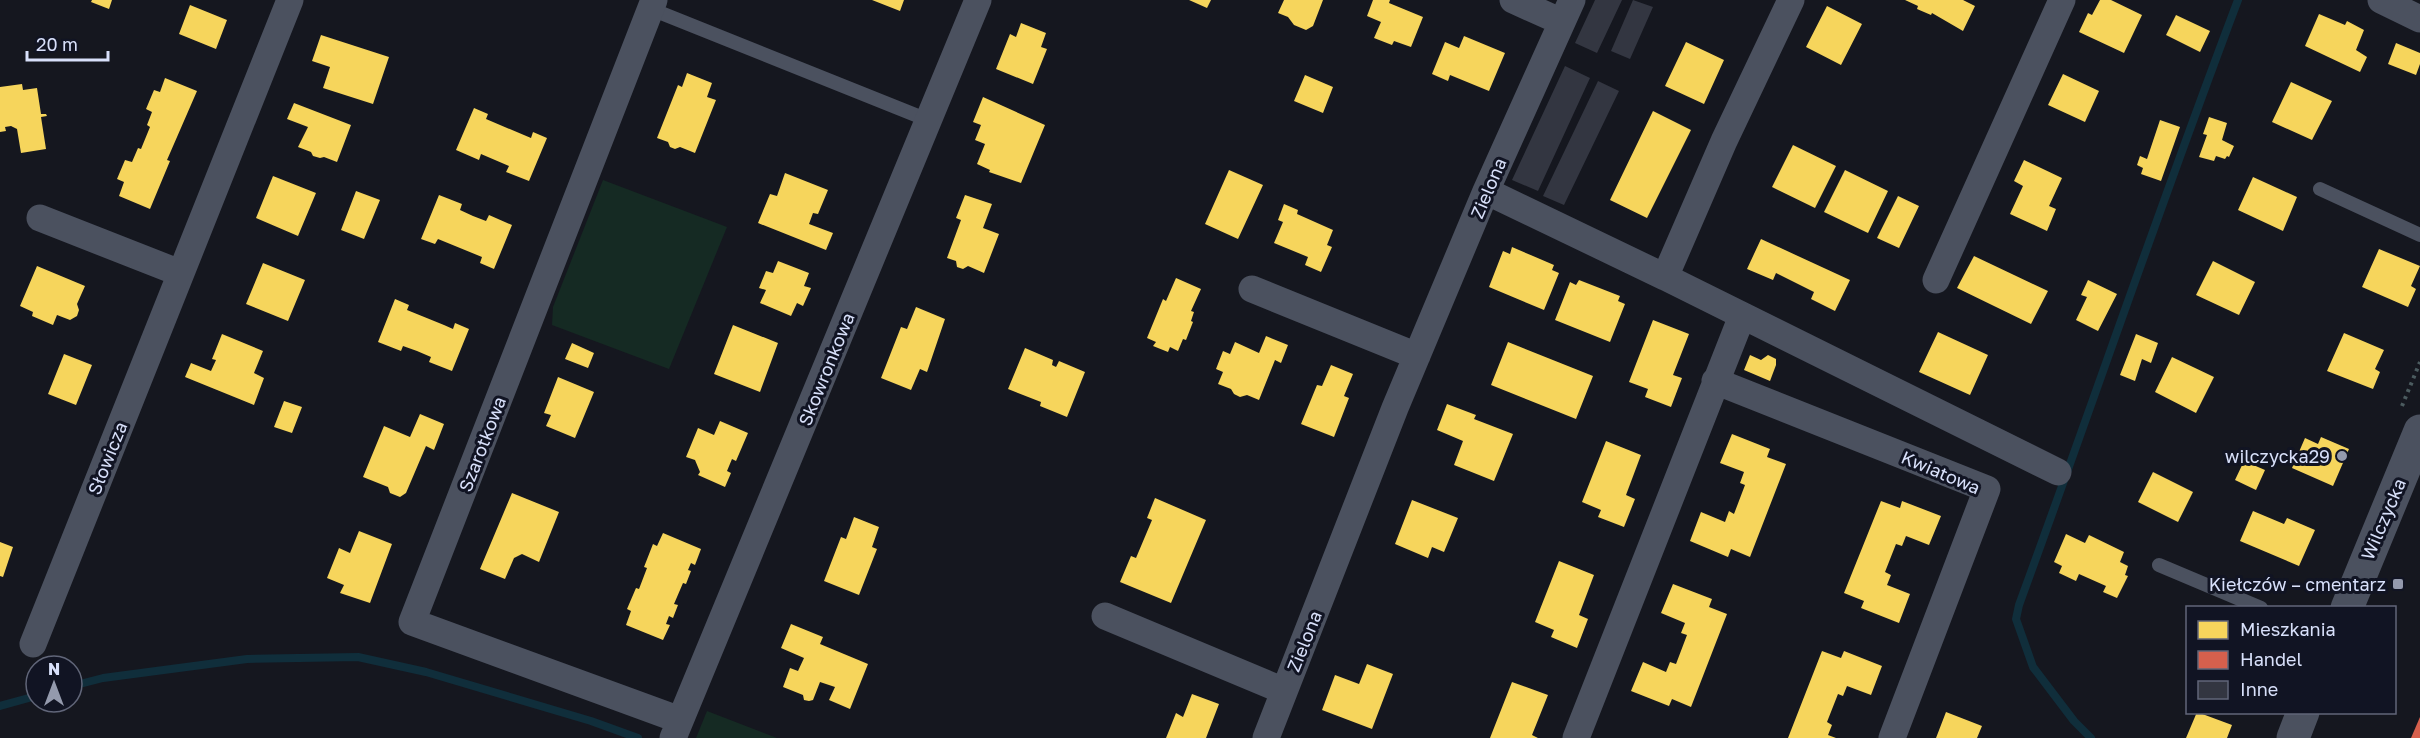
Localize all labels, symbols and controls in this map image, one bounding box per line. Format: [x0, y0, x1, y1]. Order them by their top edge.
scale bar [27, 24, 108, 62]
text: 20 m [36, 33, 78, 55]
street label: Zielona [1465, 154, 1511, 222]
street label: Skowronkowa [793, 309, 859, 429]
street label: Szarotkowa [454, 393, 510, 495]
street label: Słowicza [82, 418, 132, 498]
place label: wilczycka29 [2225, 445, 2330, 467]
street label: Kwiatowa [1898, 446, 1984, 498]
marker: wilczycka29 [2335, 449, 2349, 463]
street label: Wilczycka [2356, 475, 2410, 563]
place label: Kiełczów – cmentarz [2209, 573, 2386, 595]
marker: Kiełczów – cmentarz [2391, 577, 2405, 591]
legend [2186, 606, 2396, 714]
street label: Zielona [1282, 607, 1326, 675]
text: Mieszkania [2240, 618, 2336, 640]
text: Handel [2240, 648, 2302, 670]
north arrow [24, 654, 84, 714]
text: N [48, 659, 60, 679]
text: Inne [2240, 678, 2278, 700]

